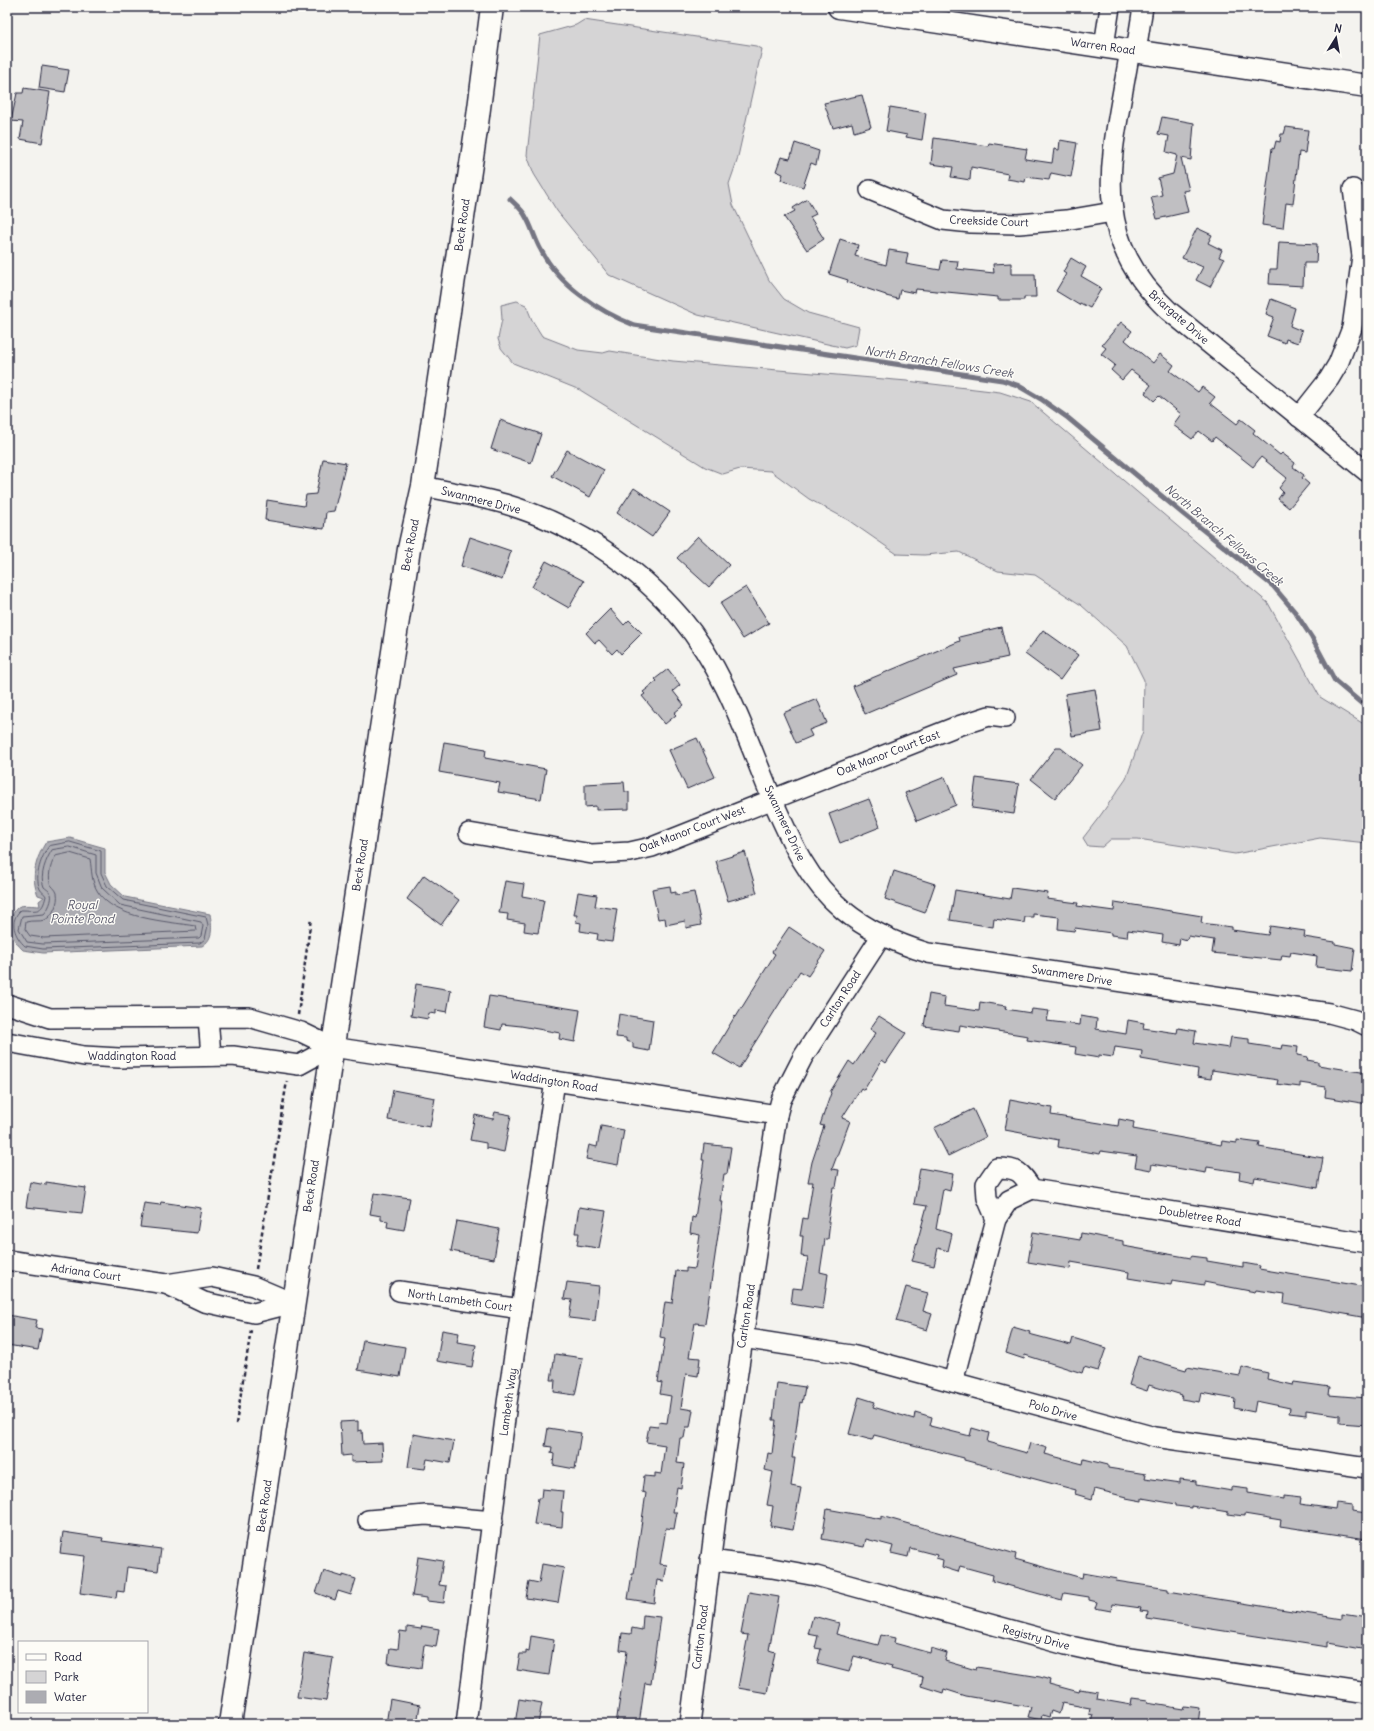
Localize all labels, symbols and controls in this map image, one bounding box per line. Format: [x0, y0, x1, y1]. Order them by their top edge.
north arrow [1316, 18, 1356, 58]
text: N [1333, 21, 1343, 36]
street label: Warren Road [1070, 35, 1137, 58]
street label: Beck Road [451, 197, 473, 252]
street label: Creekside Court [949, 213, 1029, 229]
street label: Briargate Drive [1146, 287, 1212, 347]
water label: North Branch Fellows Creek [864, 342, 1015, 381]
water label: North Branch Fellows Creek [1162, 481, 1287, 589]
street label: Swanmere Drive [440, 483, 522, 517]
street label: Beck Road [398, 517, 422, 572]
street label: Oak Manor Court East [834, 727, 942, 779]
street label: Swanmere Drive [761, 783, 809, 863]
street label: Oak Manor Court West [637, 802, 747, 856]
street label: Beck Road [349, 837, 371, 892]
water label: Royal Pointe Pond [50, 897, 116, 926]
street label: Swanmere Drive [1031, 962, 1113, 988]
street label: Carlton Road [816, 967, 864, 1030]
street label: Waddington Road [88, 1049, 177, 1063]
street label: Waddington Road [509, 1067, 599, 1095]
street label: Beck Road [300, 1158, 322, 1213]
street label: Doubletree Road [1158, 1203, 1243, 1229]
street label: Adriana Court [50, 1260, 122, 1284]
street label: Carlton Road [734, 1282, 758, 1349]
street label: North Lambeth Court [407, 1286, 513, 1314]
street label: Lambeth Way [496, 1367, 520, 1437]
street label: Polo Drive [1027, 1396, 1079, 1424]
street label: Beck Road [253, 1478, 275, 1533]
street label: Carlton Road [689, 1603, 711, 1670]
street label: Registry Drive [1001, 1621, 1071, 1653]
legend [18, 1641, 148, 1713]
text: Road [54, 1649, 82, 1664]
text: Park [54, 1669, 79, 1684]
text: Water [54, 1689, 87, 1704]

